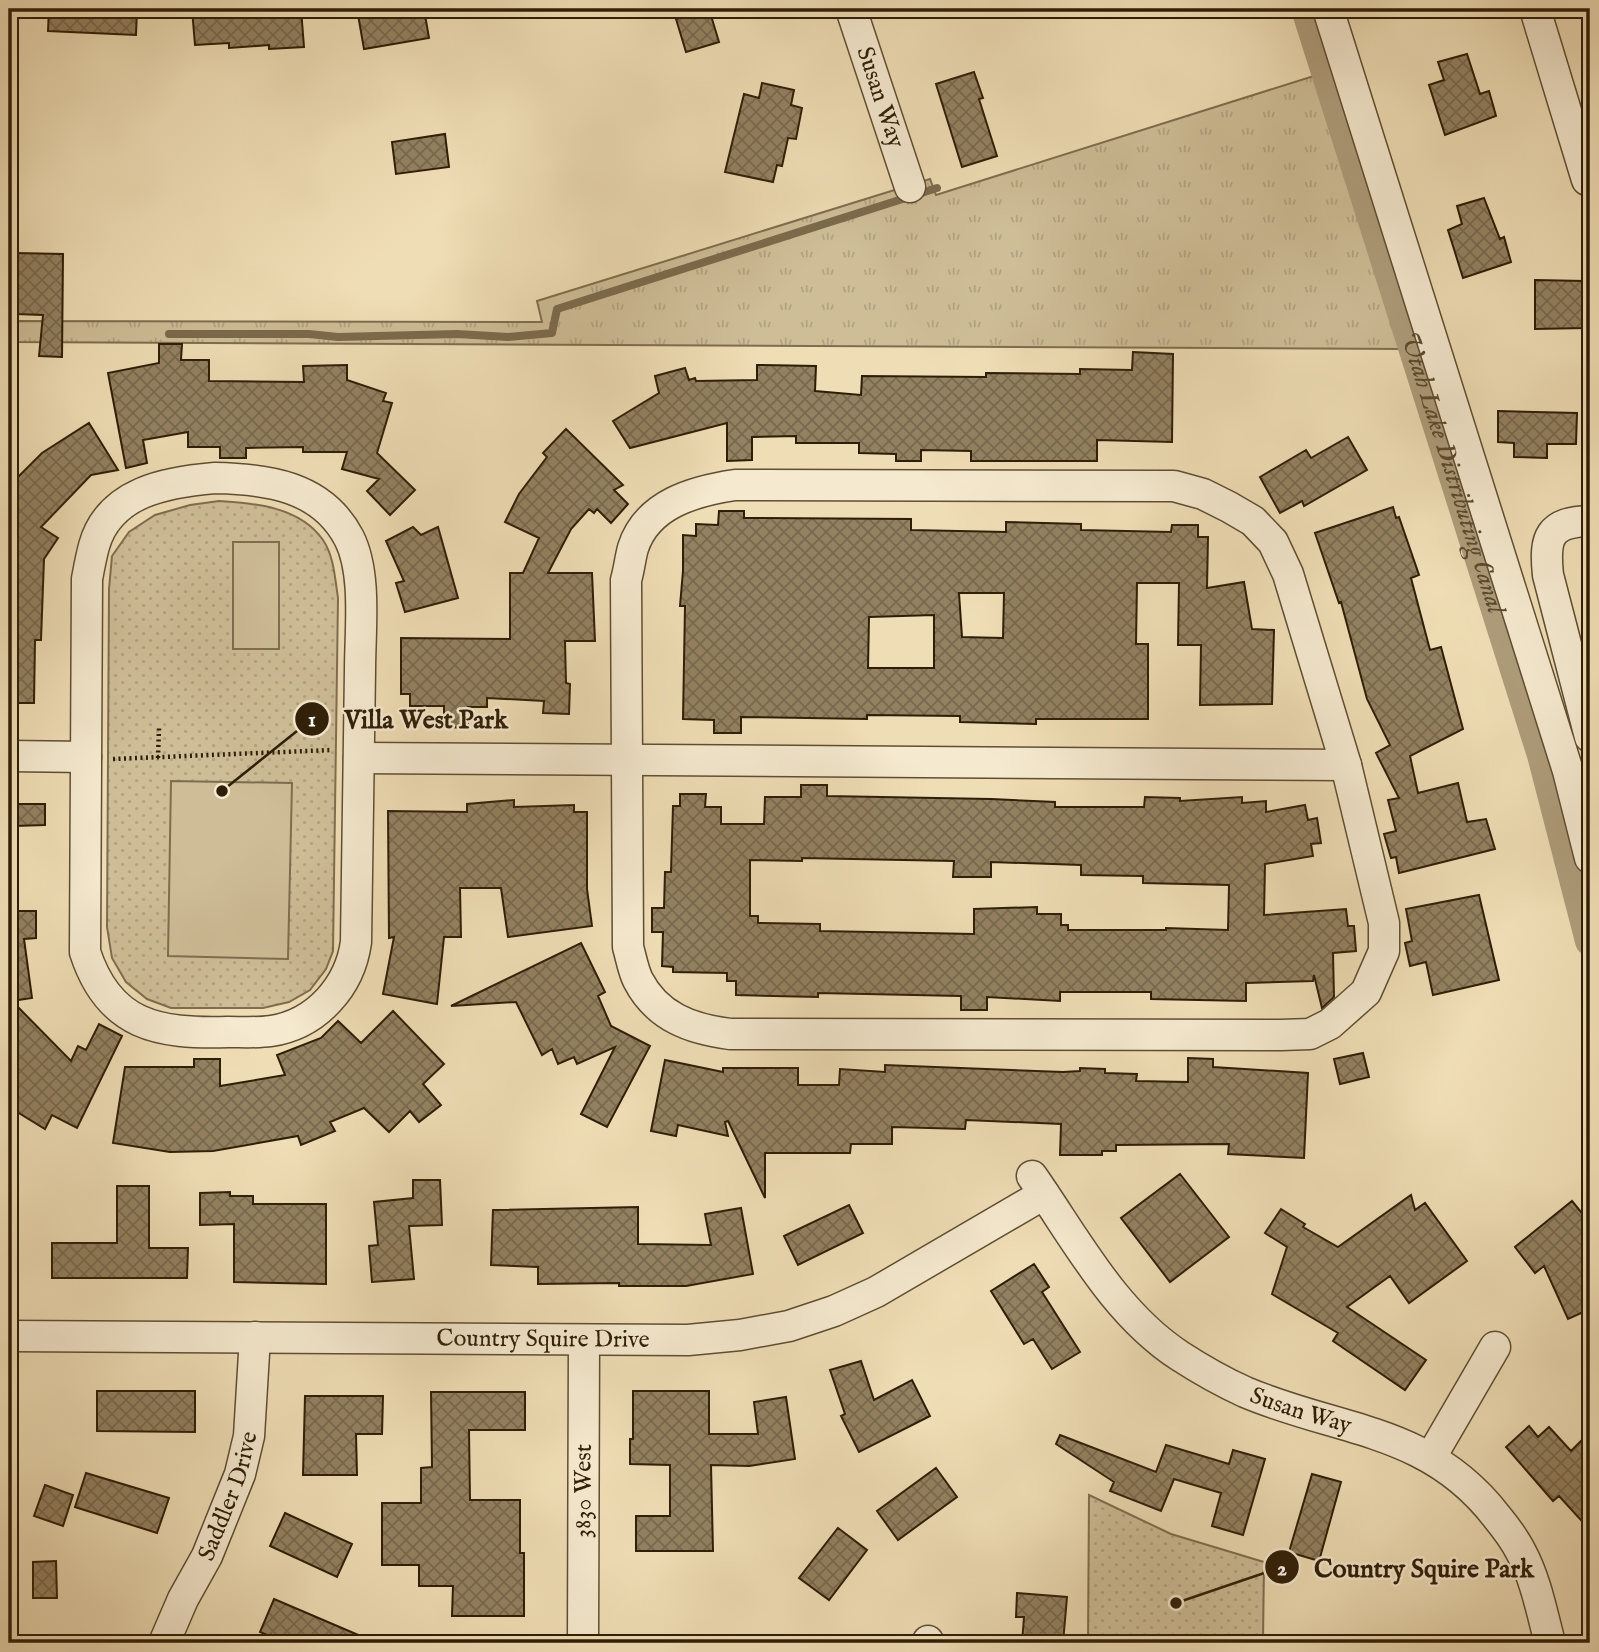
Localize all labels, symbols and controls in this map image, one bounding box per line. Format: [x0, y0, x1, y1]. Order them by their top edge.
street label: Susan Way [849, 43, 912, 152]
water label: Utah Lake Distributing Canal [1393, 327, 1513, 619]
callout: Villa West Park [295, 695, 521, 742]
text: Villa West Park [343, 704, 509, 737]
text: 1 [308, 707, 316, 734]
street label: Country Squire Drive [436, 1323, 650, 1355]
street label: Susan Way [1245, 1380, 1355, 1441]
street label: Saddler Drive [191, 1428, 265, 1566]
street label: 3830 West [568, 1444, 599, 1538]
callout: Country Squire Park [1265, 1544, 1548, 1591]
text: Country Squire Park [1314, 1553, 1535, 1586]
text: 2 [1277, 1556, 1287, 1583]

